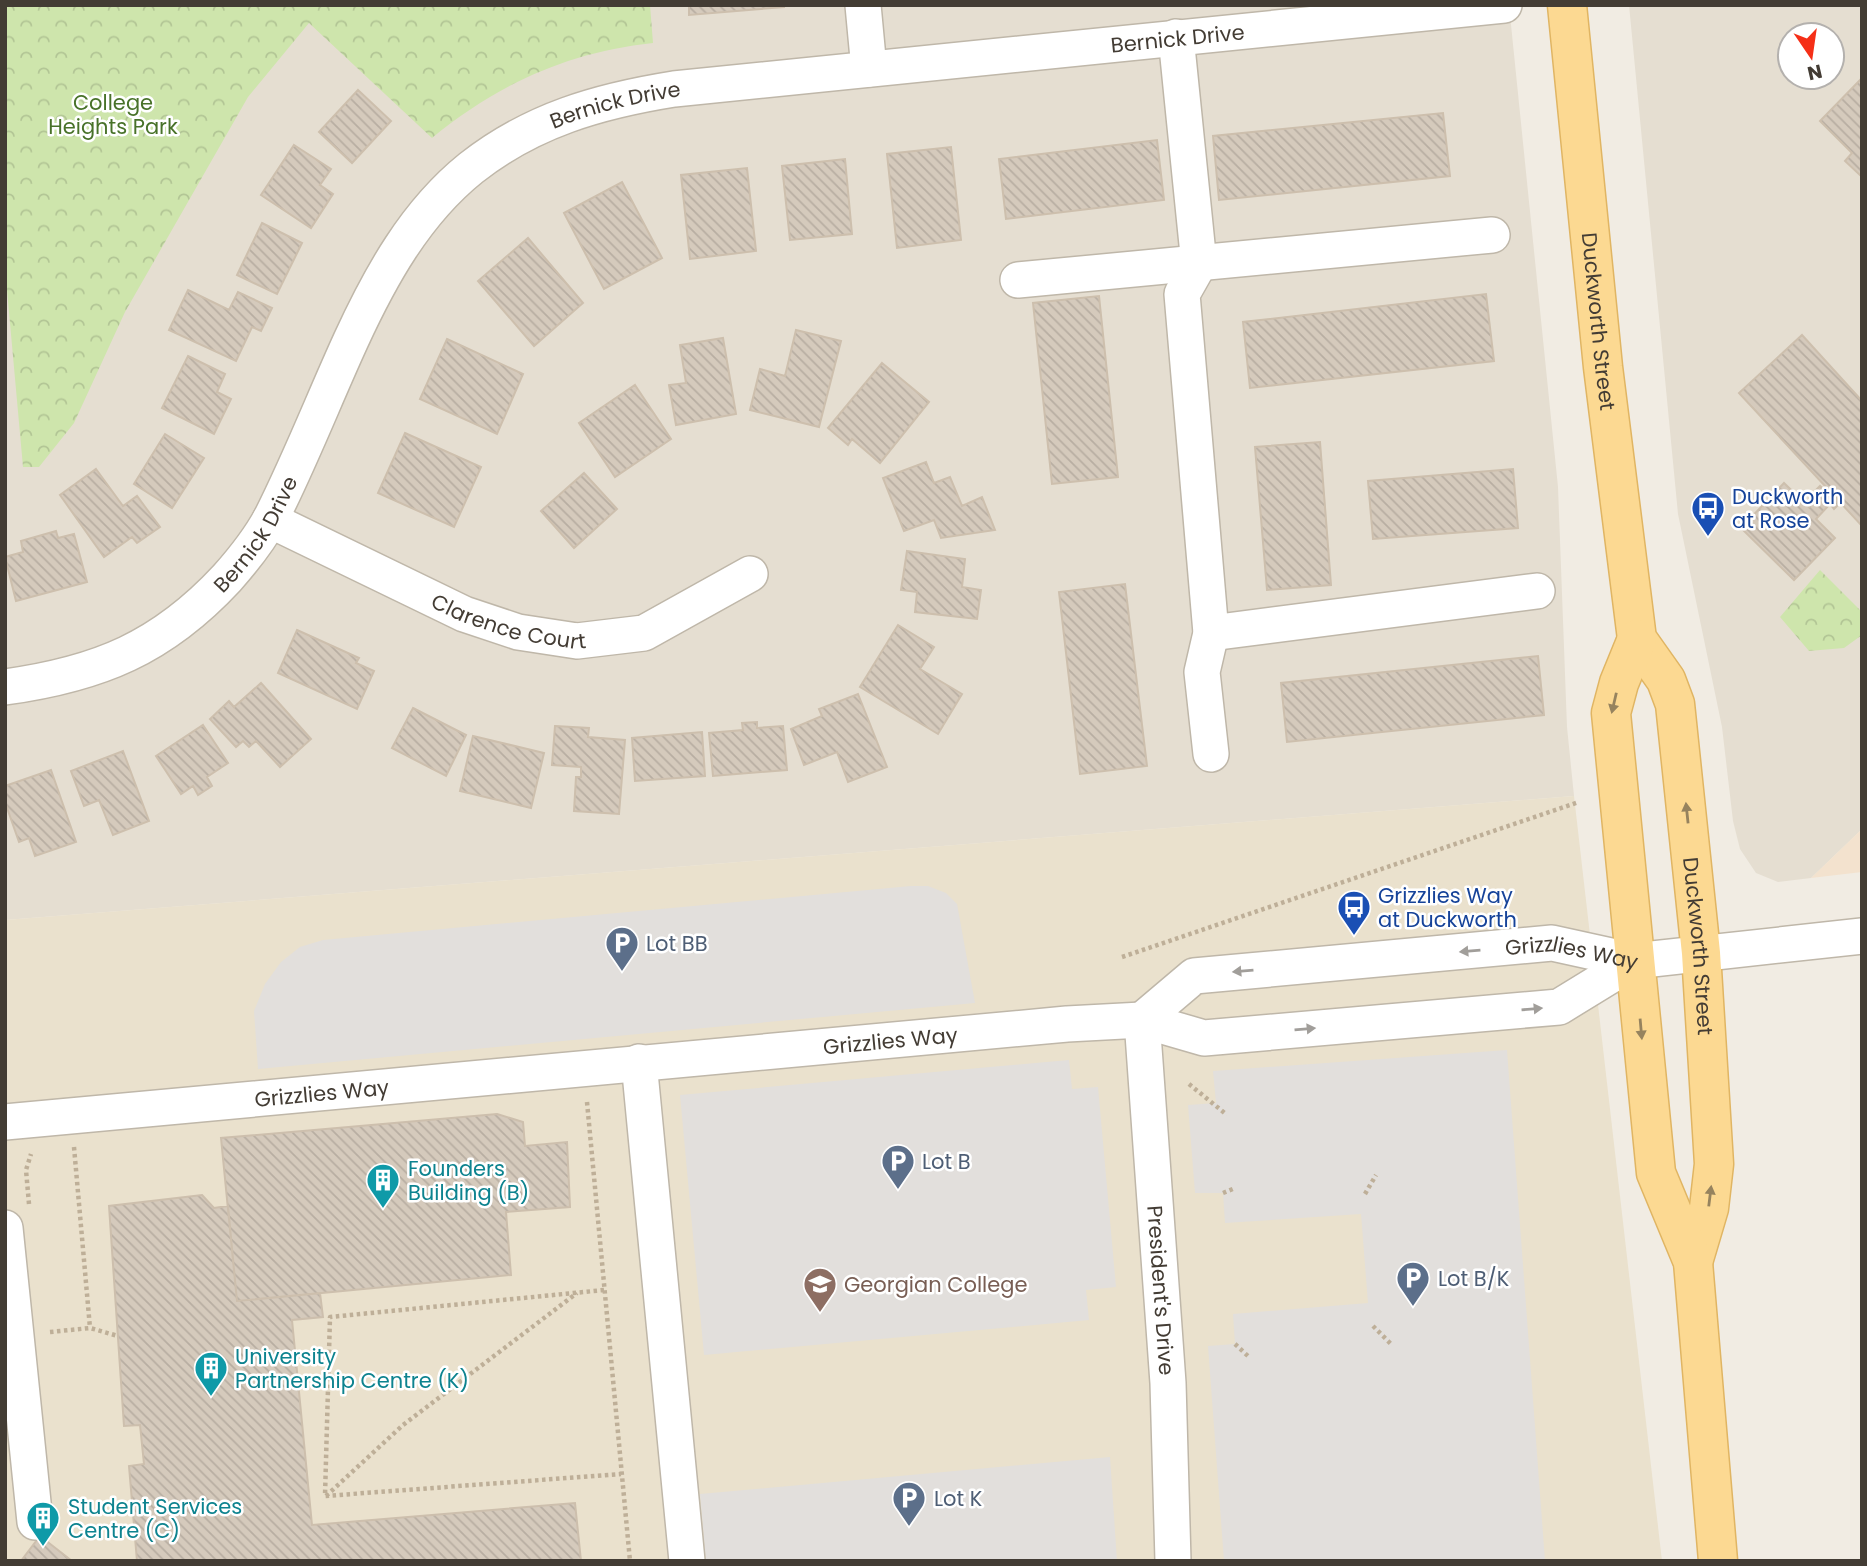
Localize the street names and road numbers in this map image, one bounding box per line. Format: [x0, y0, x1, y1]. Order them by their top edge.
street label: Bernick Drive [1109, 17, 1246, 59]
street label: Bernick Drive [545, 74, 682, 135]
street label: Duckworth Street [1575, 231, 1623, 412]
street label: Bernick Drive [207, 471, 304, 598]
street label: Clarence Court [427, 586, 587, 656]
street label: Duckworth Street [1677, 856, 1721, 1036]
street label: Grizzlies Way [1504, 928, 1641, 976]
street label: Grizzlies Way [822, 1020, 959, 1061]
street label: Grizzlies Way [253, 1072, 390, 1113]
street label: President's Drive [1141, 1204, 1182, 1376]

